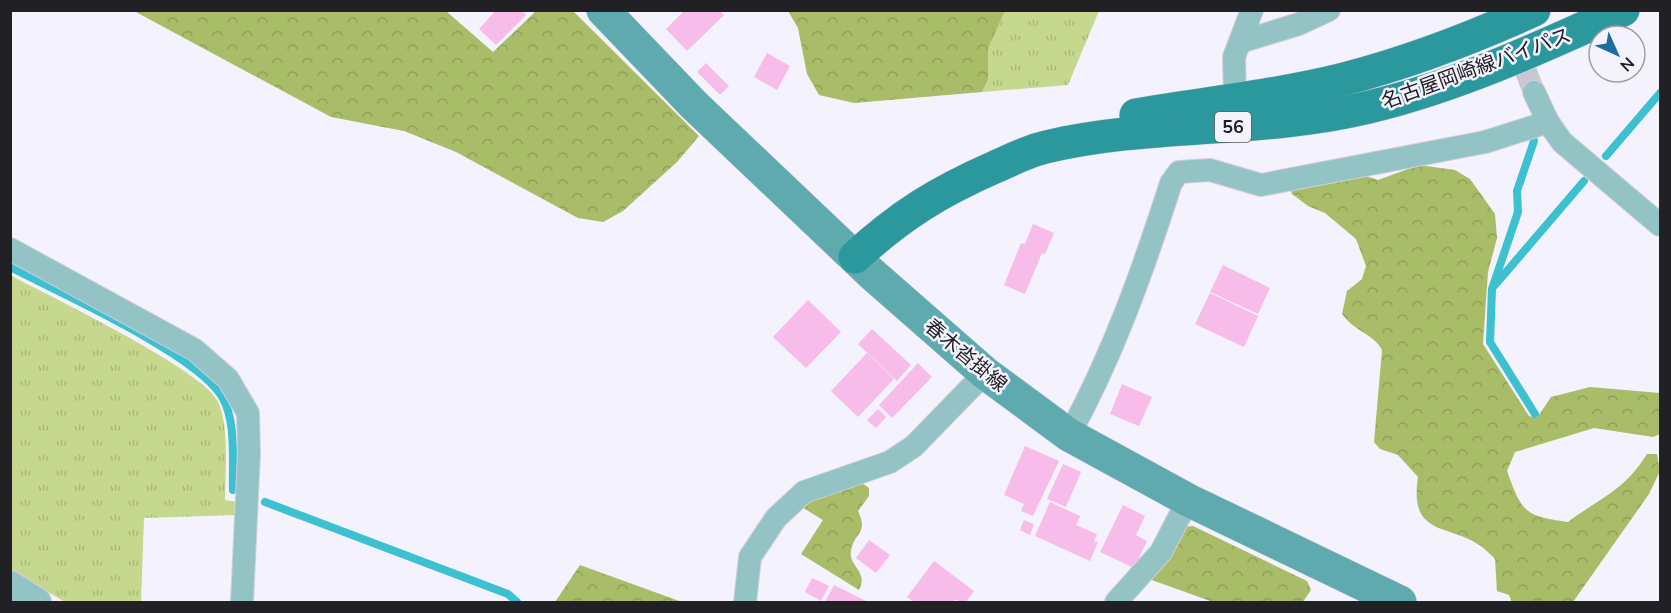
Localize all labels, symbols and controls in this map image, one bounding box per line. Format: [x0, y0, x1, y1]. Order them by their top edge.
street label: 名古屋岡崎線バイパス [1378, 22, 1575, 115]
north arrow [1587, 24, 1647, 84]
text: N [1615, 52, 1639, 76]
road number: 56 [1215, 112, 1251, 142]
street label: 春木沓掛線 [919, 313, 1013, 398]

